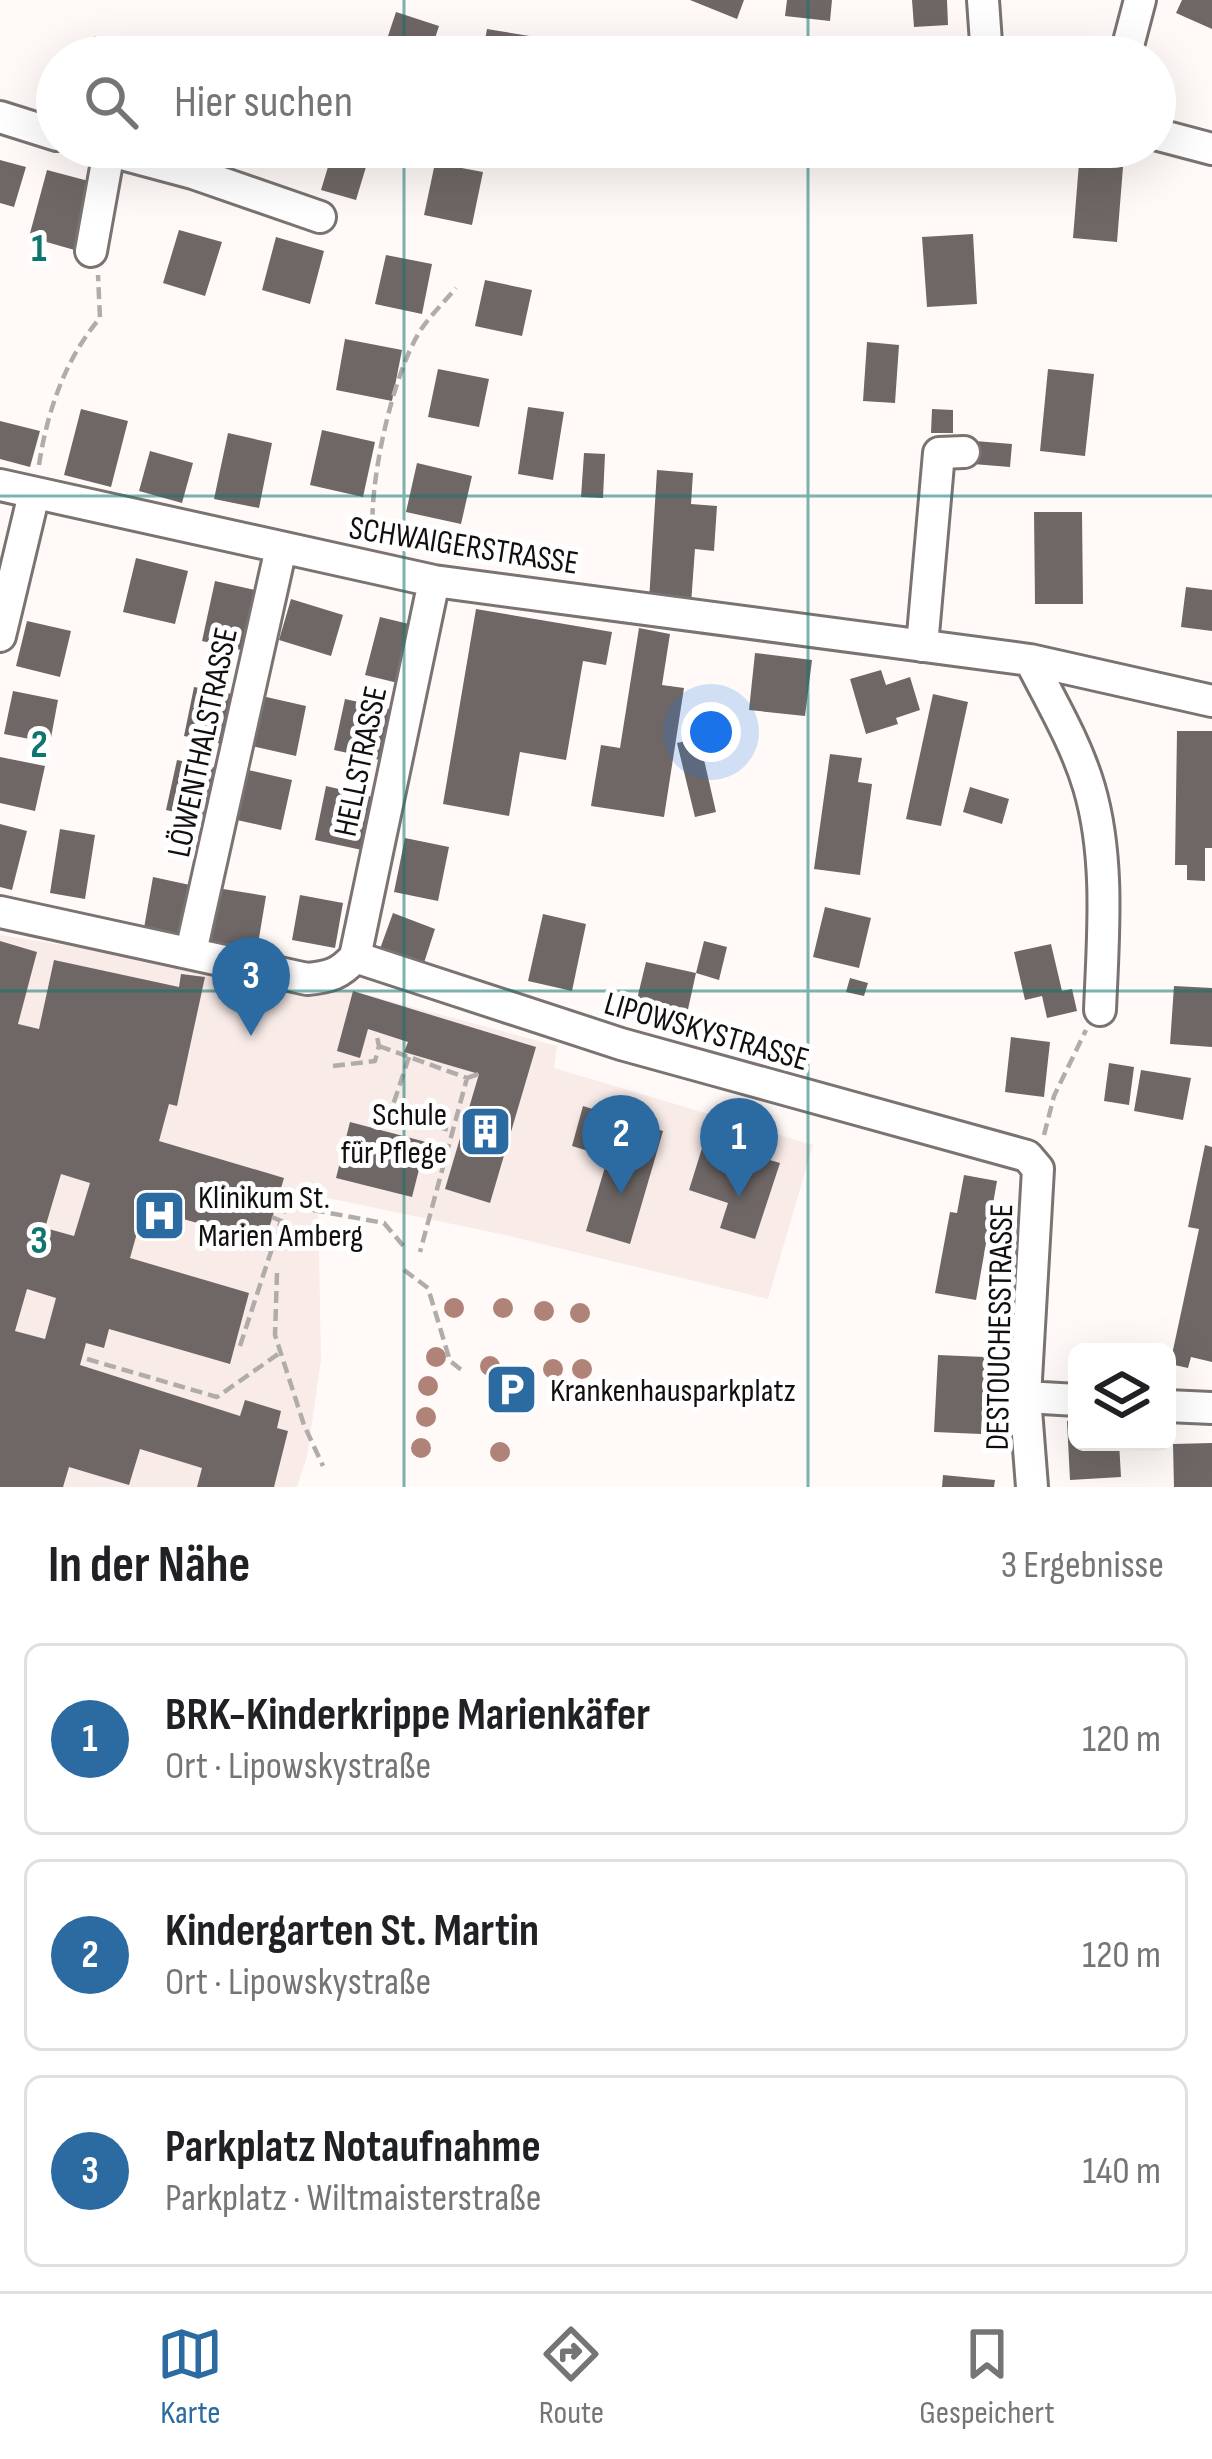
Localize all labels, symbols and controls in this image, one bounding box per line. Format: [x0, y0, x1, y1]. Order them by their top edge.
search box [36, 36, 1176, 168]
icon: search [78, 69, 144, 135]
text: Hier suchen [174, 75, 353, 130]
text: 1 [31, 226, 47, 273]
street label: SCHWAIGERSTRASSE [346, 508, 581, 584]
street label: LÖWENTHALSTRASSE [159, 624, 247, 861]
street label: HELLSTRASSE [326, 683, 396, 840]
your location [681, 702, 741, 762]
text: 2 [30, 722, 48, 769]
pin: 3 [212, 937, 290, 1036]
street label: LIPOWSKYSTRASSE [600, 984, 813, 1080]
place label: Schule für Pflege [341, 1095, 447, 1173]
pin: 2 [582, 1095, 660, 1194]
pin: 1 [700, 1098, 778, 1197]
building icon: Schule für Pflege [458, 1104, 514, 1160]
place label: Klinikum St. Marien Amberg [198, 1178, 363, 1256]
hospital icon: Klinikum St. Marien Amberg [131, 1187, 187, 1243]
street label: DESTOUCHESSTRASSE [978, 1203, 1022, 1451]
text: 3 [30, 1218, 48, 1265]
map controls [1068, 1343, 1176, 1451]
button: layers [1068, 1343, 1176, 1451]
parking icon: Krankenhausparkplatz [483, 1361, 539, 1417]
place label: Krankenhausparkplatz [550, 1371, 796, 1411]
text: In der Nähe [48, 1535, 250, 1596]
text: 3 Ergebnisse [1001, 1542, 1164, 1589]
text: BRK-Kinderkrippe Marienkäfer [165, 1688, 650, 1743]
text: 1 [82, 1716, 98, 1763]
text: 120 m [1082, 1716, 1161, 1763]
text: Ort · Lipowskystraße [165, 1743, 431, 1790]
text: Kindergarten St. Martin [165, 1904, 539, 1959]
text: 2 [81, 1932, 99, 1979]
text: 120 m [1082, 1932, 1161, 1979]
text: Ort · Lipowskystraße [165, 1959, 431, 2006]
text: Parkplatz Notaufnahme [165, 2120, 541, 2175]
text: 3 [81, 2148, 99, 2195]
text: 140 m [1082, 2148, 1161, 2195]
text: Parkplatz · Wiltmaisterstraße [165, 2175, 541, 2222]
tab: Karte [157, 2321, 223, 2433]
tab: Route [538, 2321, 604, 2433]
tab: Gespeichert [919, 2321, 1055, 2433]

